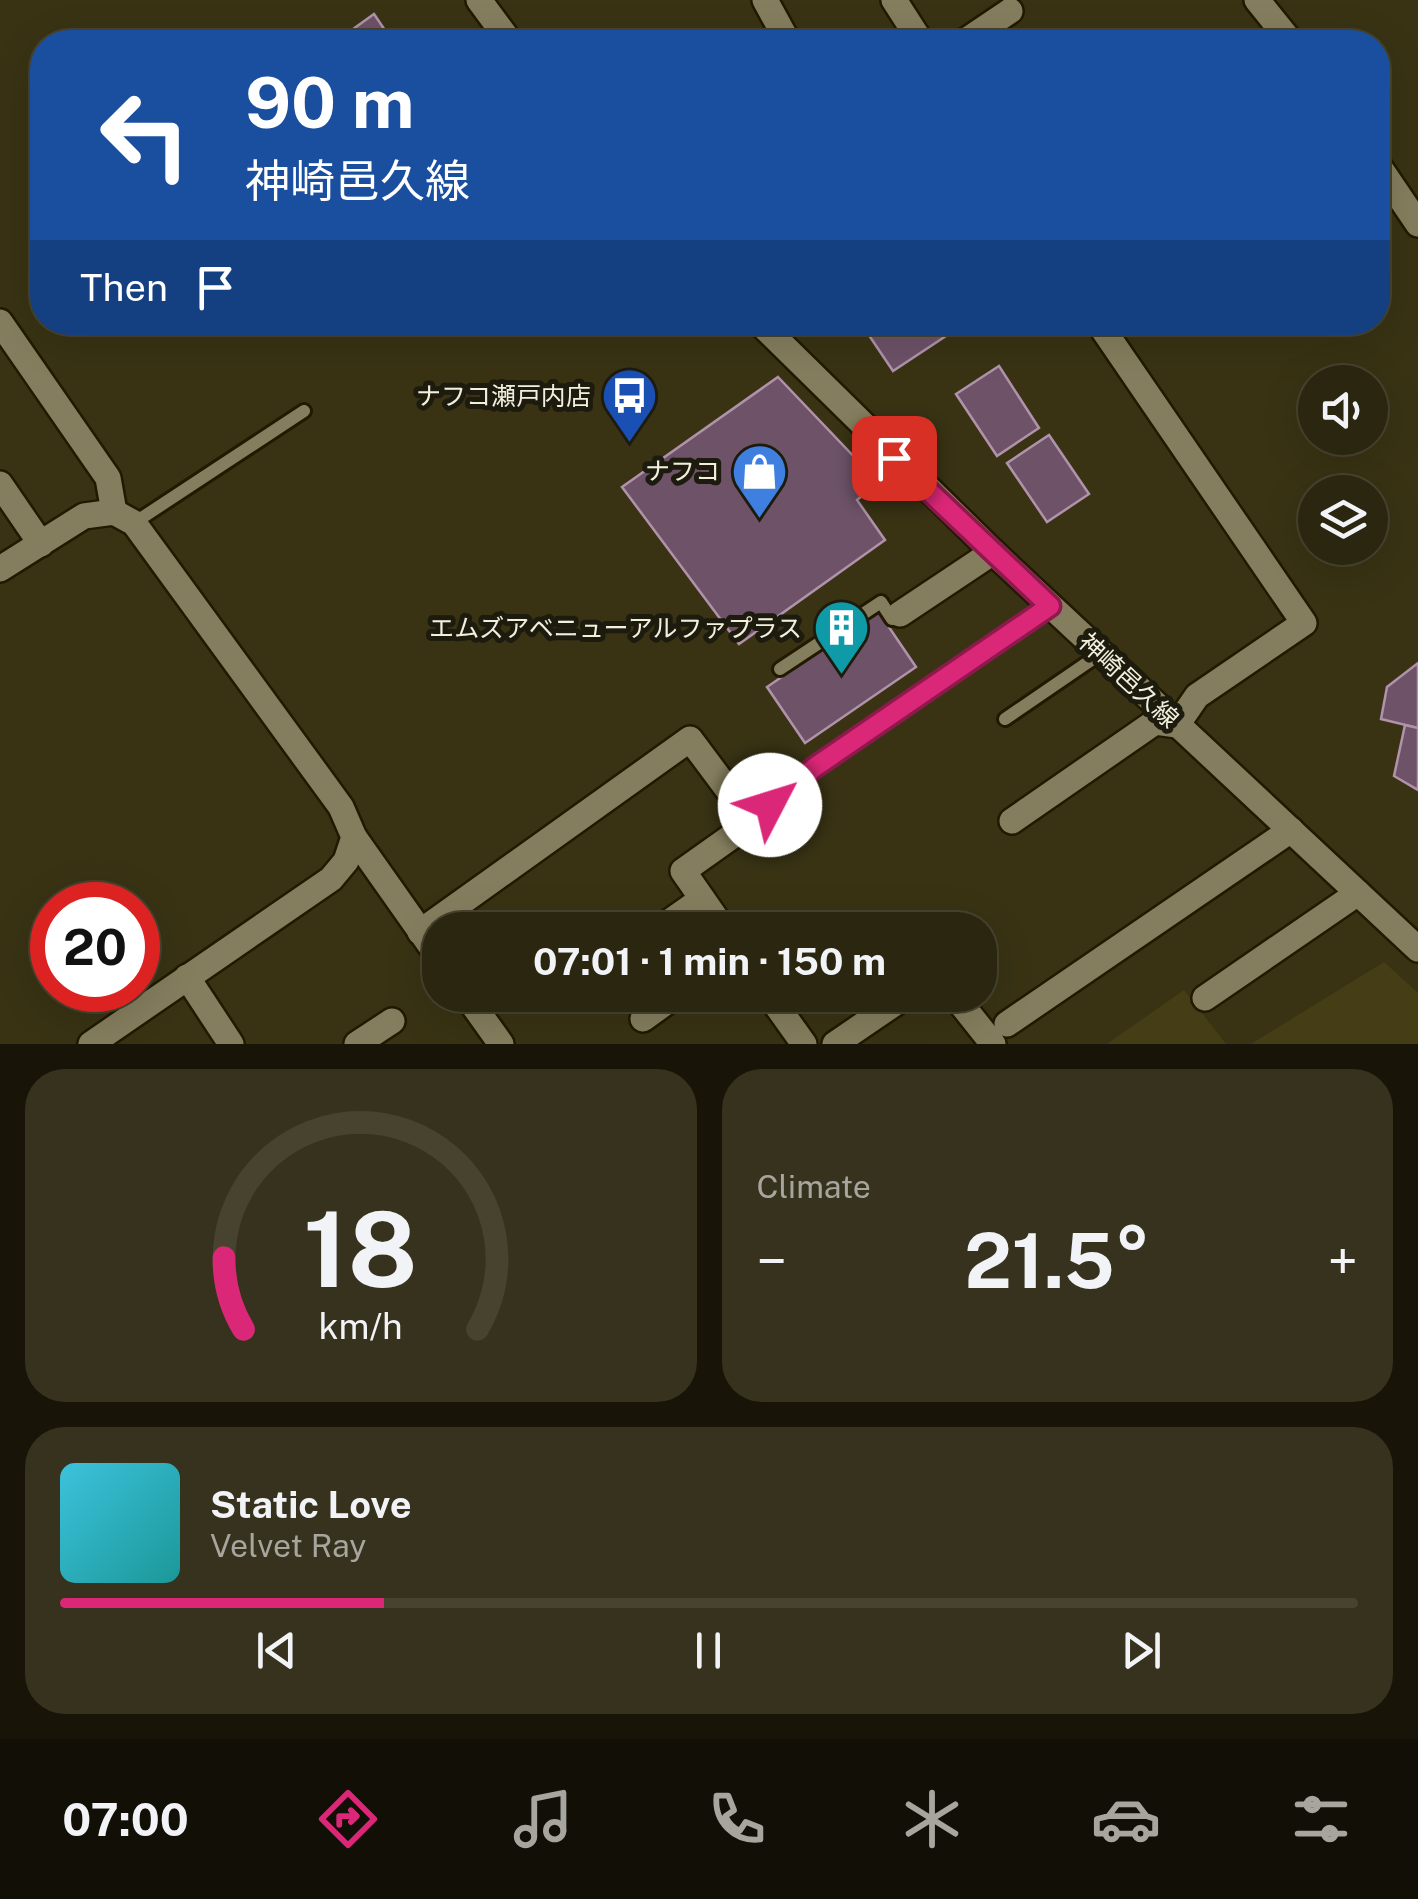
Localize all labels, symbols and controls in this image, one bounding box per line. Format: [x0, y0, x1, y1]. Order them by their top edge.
text: 90 m [245, 61, 415, 144]
icon: left [80, 70, 210, 200]
text: 神崎邑久線 [245, 154, 470, 207]
icon: arrive [188, 260, 243, 315]
text: Then [80, 265, 168, 310]
map controls [1298, 365, 1388, 565]
button: sound [1298, 365, 1388, 455]
bus stop icon: ナフコ瀬戸内店 [600, 366, 660, 445]
place label: ナフコ瀬戸内店 [416, 381, 591, 411]
pin [852, 416, 937, 501]
icon: arrive [867, 431, 922, 486]
shop icon: ナフコ [729, 441, 789, 520]
place label: ナフコ [645, 456, 720, 486]
button: layers [1298, 475, 1388, 565]
building icon: エムズアベニューアルファプラス [811, 598, 871, 677]
place label: エムズアベニューアルファプラス [429, 613, 802, 643]
street label: 神崎邑久線 [1073, 626, 1185, 734]
position arrow [718, 753, 822, 857]
speed limit sign: 20 [30, 882, 160, 1012]
text: 07:01 · 1 min · 150 m [533, 939, 886, 984]
text: Climate [757, 1168, 871, 1205]
text: 18 [304, 1188, 418, 1310]
text: 21.5° [964, 1217, 1150, 1305]
text: − [757, 1229, 787, 1293]
text: + [1328, 1229, 1358, 1293]
text: km/h [319, 1305, 403, 1347]
text: Static Love [210, 1482, 412, 1527]
text: Velvet Ray [210, 1527, 366, 1564]
icon: previous [249, 1623, 304, 1678]
icon: pause [681, 1623, 736, 1678]
icon: next [1114, 1623, 1169, 1678]
icon: directions [313, 1784, 383, 1854]
icon: music [508, 1784, 578, 1854]
icon: phone [702, 1784, 772, 1854]
icon: climate [897, 1784, 967, 1854]
icon: car [1091, 1784, 1161, 1854]
icon: filters [1286, 1784, 1356, 1854]
text: 07:00 [62, 1793, 189, 1846]

